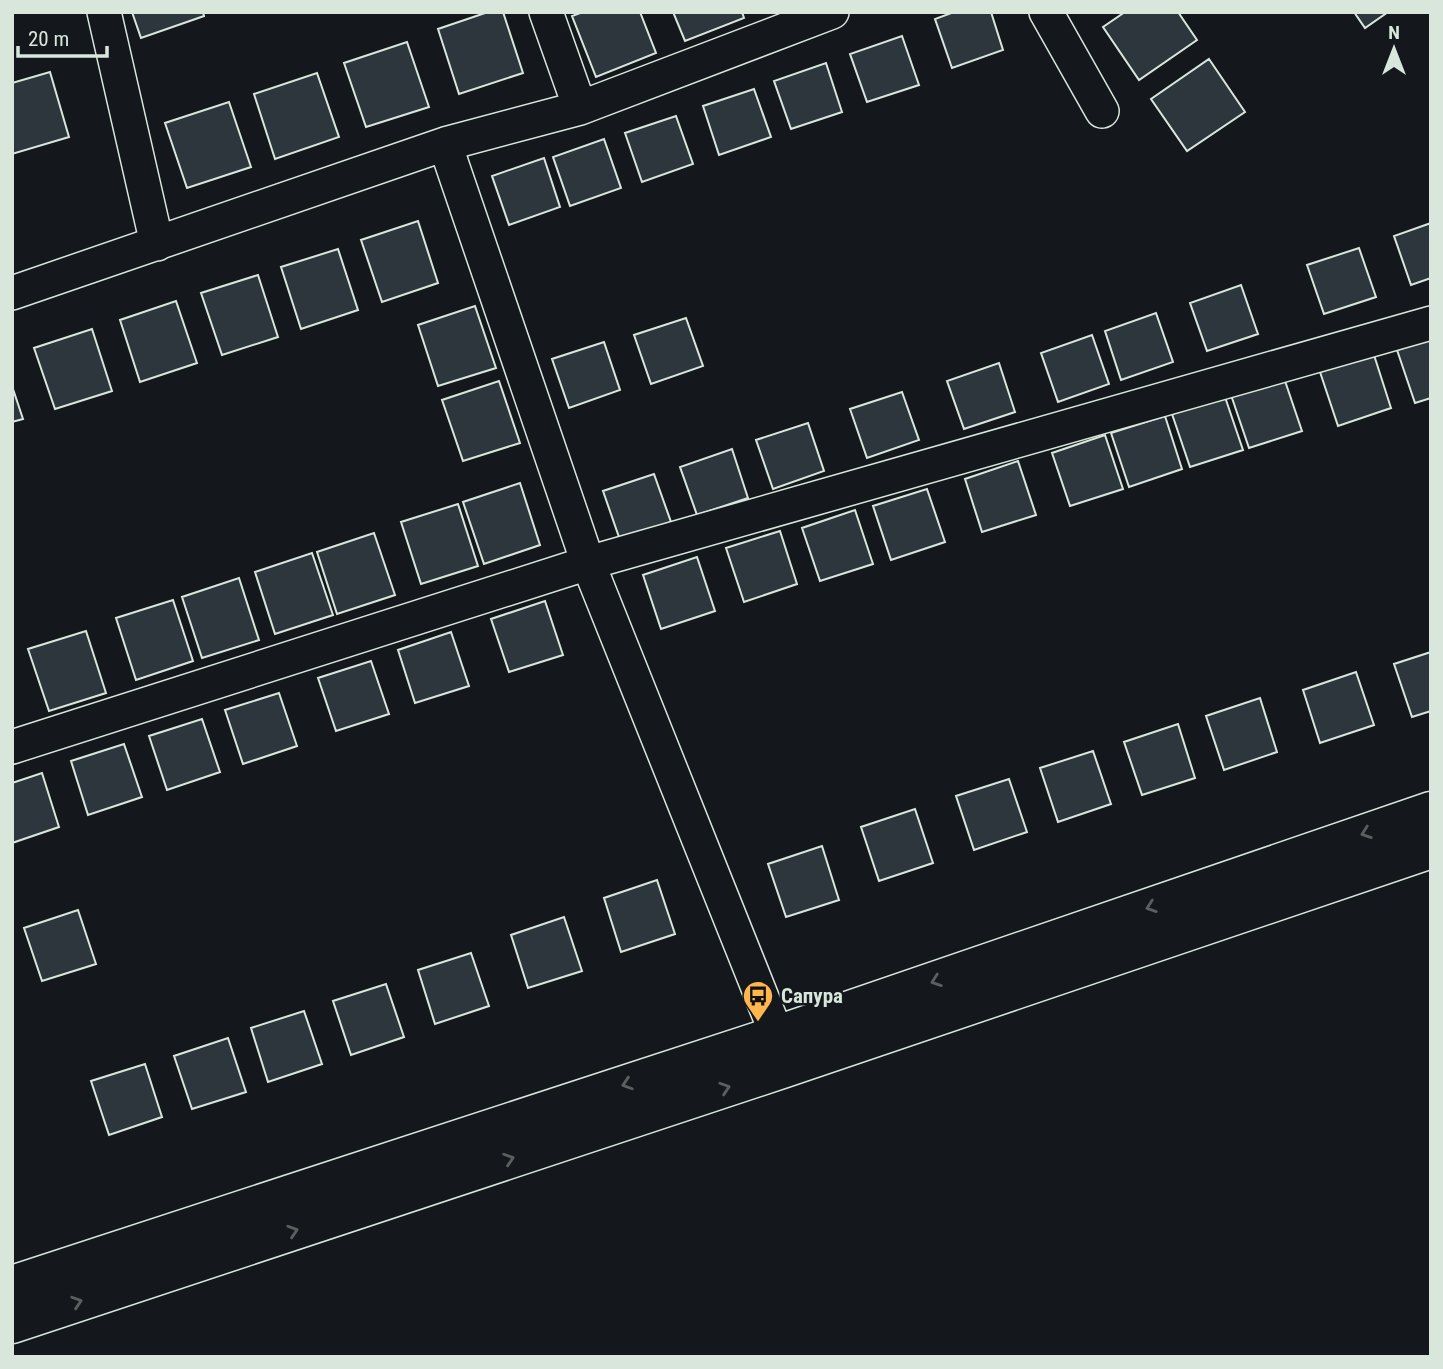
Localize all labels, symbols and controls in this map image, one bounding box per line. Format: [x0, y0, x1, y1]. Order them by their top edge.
scale bar [18, 14, 107, 58]
north arrow [1359, 14, 1429, 84]
text: N [1388, 21, 1400, 44]
text: 20 m [28, 27, 69, 51]
one-way arrow [1361, 825, 1373, 839]
one-way arrow [1145, 899, 1157, 913]
one-way arrow [930, 973, 942, 987]
bus stop icon: Сапура [741, 979, 775, 1023]
place label: Сапура [781, 984, 843, 1008]
one-way arrow [621, 1076, 634, 1090]
one-way arrow [718, 1082, 730, 1096]
one-way arrow [502, 1153, 515, 1167]
one-way arrow [286, 1225, 299, 1239]
one-way arrow [71, 1296, 83, 1311]

